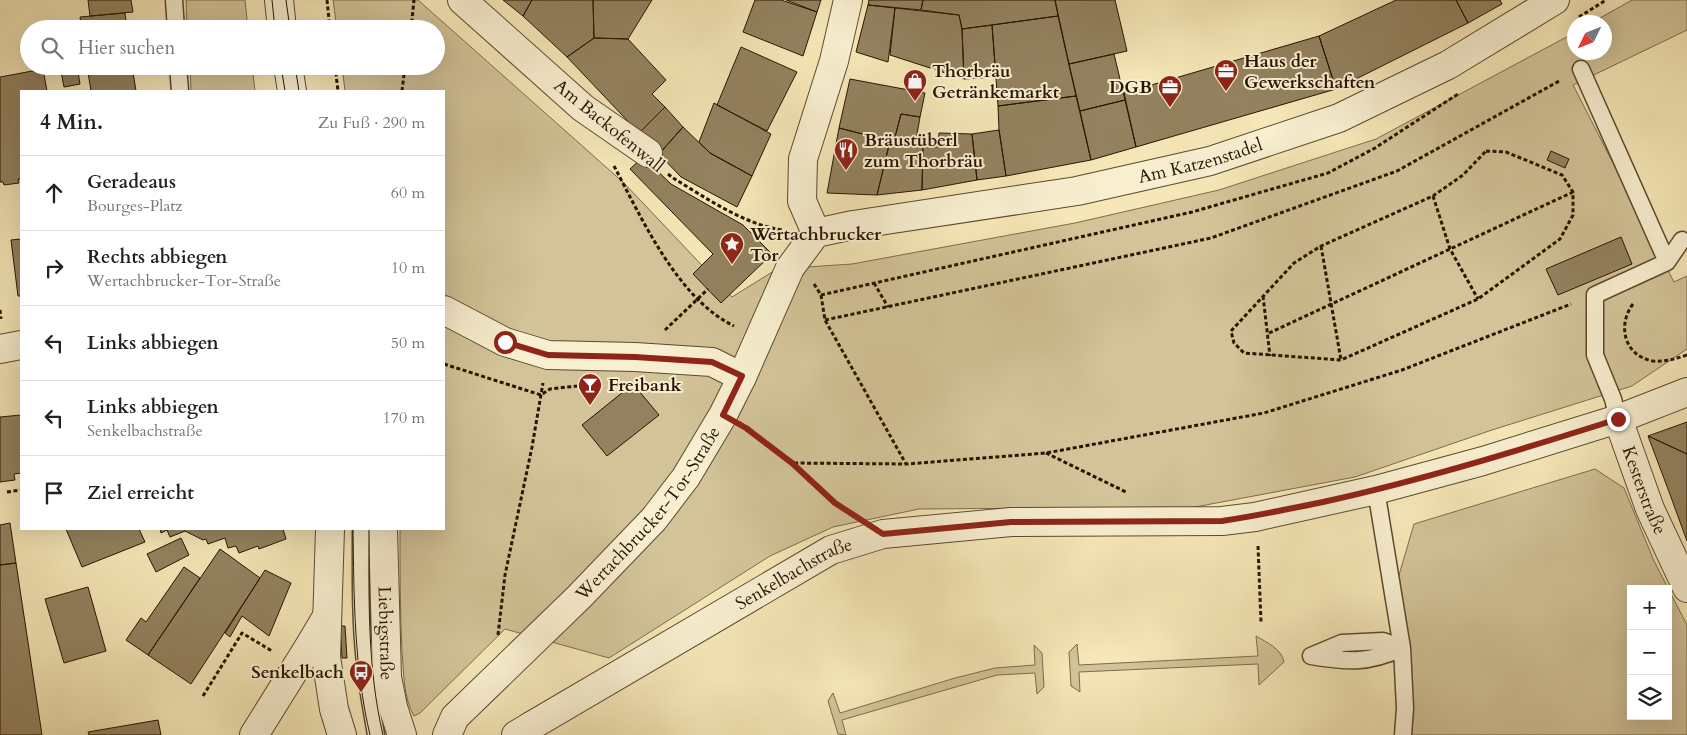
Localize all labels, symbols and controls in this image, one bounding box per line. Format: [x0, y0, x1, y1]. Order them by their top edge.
north arrow [1567, 15, 1612, 60]
search box [20, 20, 445, 75]
icon: search [38, 34, 66, 62]
text: Hier suchen [78, 35, 175, 61]
place label: Haus der Gewerkschaften [1244, 49, 1376, 95]
office icon: Haus der Gewerkschaften [1213, 58, 1239, 92]
place label: Thorbräu Getränkemarkt [932, 59, 1060, 105]
shop icon: Thorbräu Getränkemarkt [902, 68, 928, 102]
street label: Am Backofenwall [548, 74, 670, 179]
office icon: DGB [1157, 74, 1183, 108]
place label: DGB [1109, 75, 1152, 100]
text: 4 Min. [40, 108, 103, 137]
text: Zu Fuß · 290 m [318, 112, 425, 134]
place label: Bräustüberl zum Thorbräu [864, 128, 984, 174]
street label: Am Katzenstadel [1136, 132, 1266, 189]
restaurant icon: Bräustüberl zum Thorbräu [833, 137, 859, 171]
text: Geradeaus [87, 169, 176, 195]
icon: ahead [40, 179, 68, 207]
text: 60 m [391, 182, 425, 204]
text: Bourges-Platz [87, 195, 183, 217]
place label: Wertachbrucker Tor [749, 222, 882, 268]
place icon: Wertachbrucker Tor [719, 231, 745, 265]
text: Rechts abbiegen [87, 244, 228, 270]
icon: right [40, 254, 68, 282]
text: 10 m [391, 257, 425, 279]
text: Wertachbrucker-Tor-Straße [87, 270, 281, 292]
icon: left [40, 329, 68, 357]
text: Links abbiegen [87, 330, 219, 356]
route start [494, 331, 517, 354]
text: 50 m [391, 332, 425, 354]
bar icon: Freibank [577, 372, 603, 406]
place label: Freibank [608, 373, 683, 398]
text: Links abbiegen [87, 394, 219, 420]
icon: left [40, 404, 68, 432]
text: 170 m [383, 407, 425, 429]
route end [1607, 408, 1630, 431]
text: Senkelbachstraße [87, 420, 203, 442]
street label: Wertachbrucker-Tor-Straße [569, 422, 726, 607]
street label: Kesterstraße [1616, 443, 1673, 539]
icon: arrive [40, 479, 68, 507]
text: Ziel erreicht [87, 480, 194, 506]
street label: Senkelbachstraße [731, 532, 855, 616]
map controls [1627, 585, 1672, 720]
button: + [1627, 585, 1672, 630]
street label: Liebigstraße [372, 586, 400, 680]
button: − [1627, 630, 1672, 675]
bus stop icon: Senkelbach [348, 659, 374, 693]
place label: Senkelbach [251, 660, 344, 685]
button: layers [1627, 675, 1672, 720]

